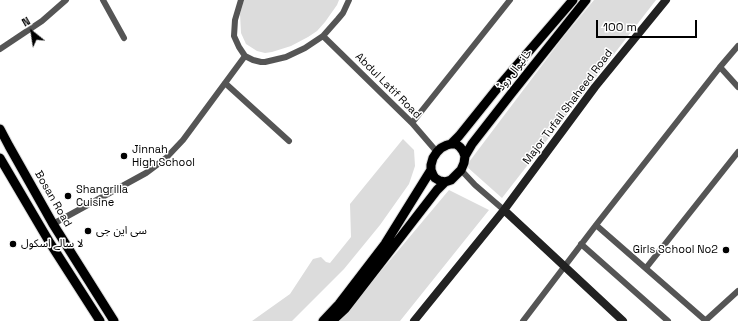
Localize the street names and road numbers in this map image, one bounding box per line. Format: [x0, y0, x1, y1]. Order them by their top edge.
street label: خانیوال روڈ [495, 47, 535, 93]
street label: Major Tufail Shaheed Road [520, 47, 616, 167]
street label: Abdul Latif Road [352, 50, 424, 122]
street label: Bosan Road [32, 169, 74, 229]

